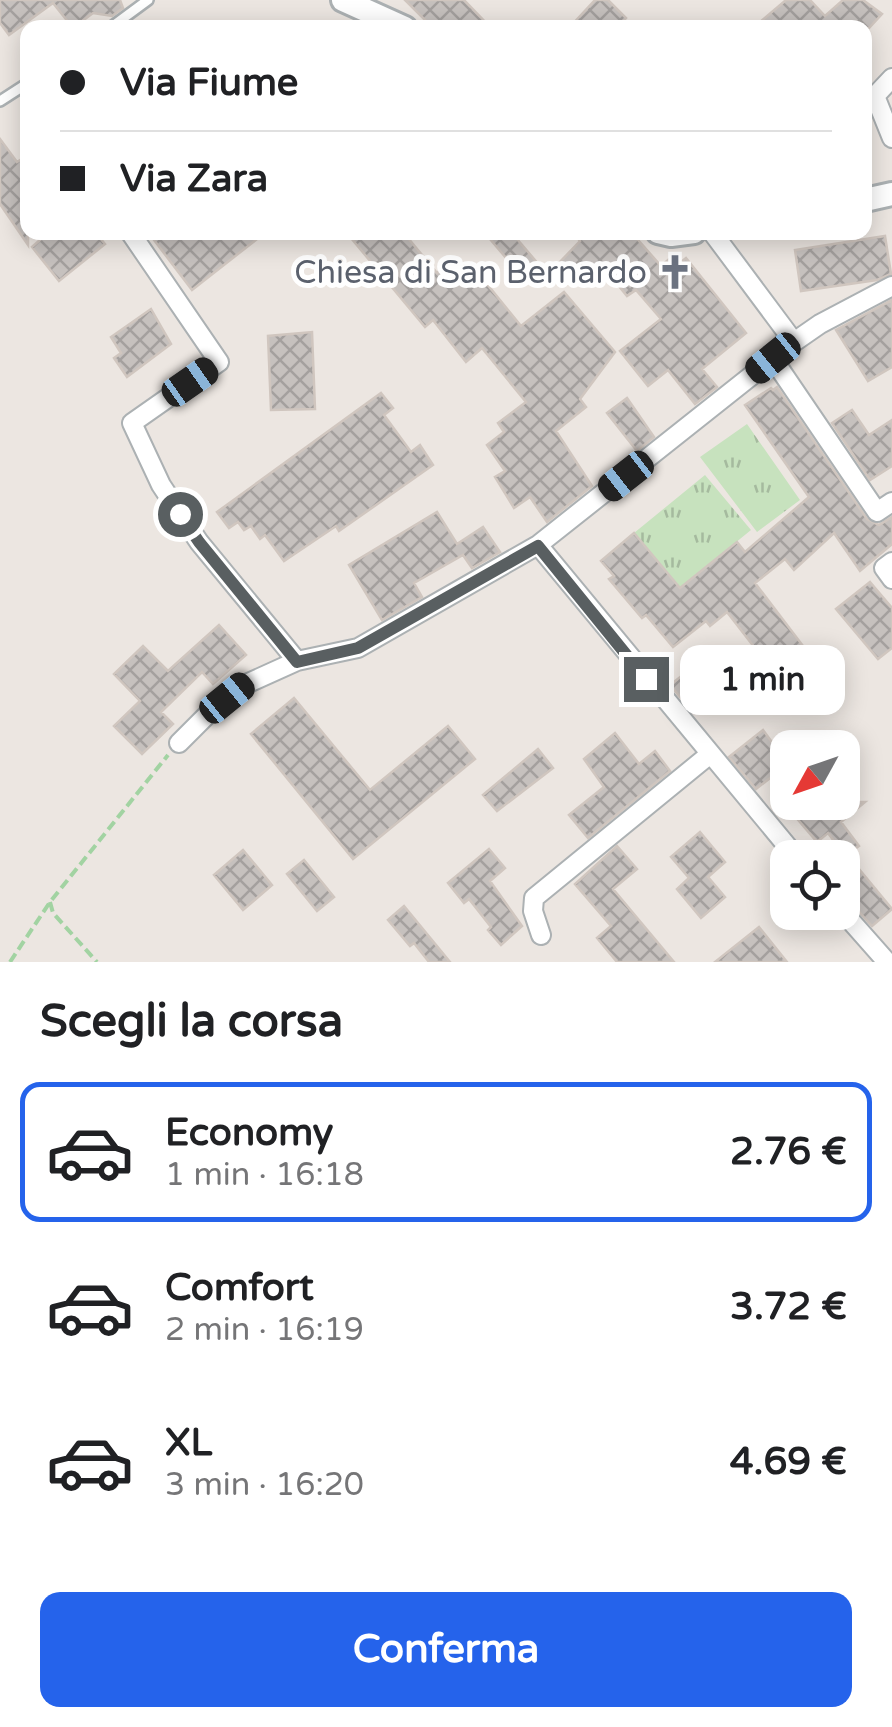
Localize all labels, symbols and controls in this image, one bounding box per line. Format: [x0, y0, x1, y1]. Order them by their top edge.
text: Via Fiume [120, 60, 298, 106]
text: Via Zara [120, 156, 268, 202]
church icon: Chiesa di San Bernardo [656, 253, 694, 291]
place label: Chiesa di San Bernardo [294, 254, 647, 292]
car [740, 327, 806, 389]
car [157, 353, 223, 411]
car [593, 446, 659, 506]
route start [158, 492, 203, 537]
callout: 1 min [681, 644, 846, 714]
route end [624, 657, 669, 702]
text: 1 min [720, 661, 805, 699]
car [194, 667, 260, 729]
north arrow [770, 730, 860, 820]
map controls [770, 730, 860, 930]
button: locate [770, 840, 860, 930]
text: Scegli la corsa [40, 995, 343, 1049]
icon: car [45, 1107, 135, 1197]
text: Economy [165, 1110, 333, 1156]
text: 2.76 € [730, 1129, 847, 1175]
text: 1 min · 16:18 [165, 1156, 364, 1194]
icon: car [45, 1262, 135, 1352]
text: Comfort [165, 1265, 314, 1311]
text: 3.72 € [730, 1284, 847, 1330]
text: 2 min · 16:19 [165, 1311, 364, 1349]
icon: car [45, 1417, 135, 1507]
text: XL [165, 1420, 212, 1466]
text: 4.69 € [730, 1439, 847, 1485]
text: 3 min · 16:20 [165, 1466, 364, 1504]
button: Conferma [40, 1592, 852, 1707]

